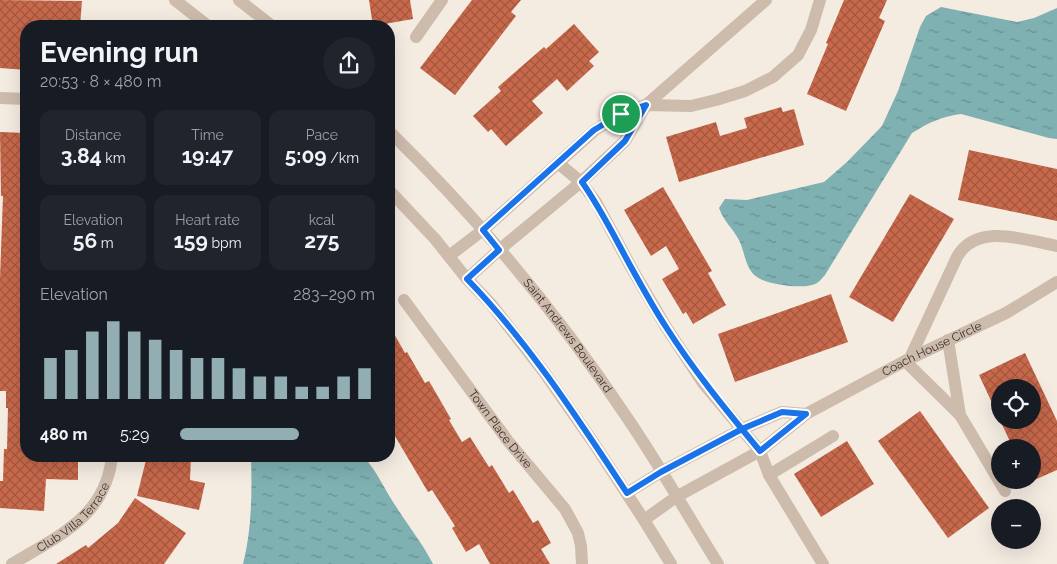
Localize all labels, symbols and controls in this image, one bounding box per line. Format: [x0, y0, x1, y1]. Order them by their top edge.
text: Evening run [40, 36, 199, 69]
button: share [323, 37, 375, 89]
text: 20:53 · 8 × 480 m [40, 72, 161, 91]
pin [600, 93, 642, 135]
icon: arrive [607, 100, 635, 128]
text: Distance [65, 127, 121, 143]
text: Time [191, 127, 224, 143]
text: Pace [306, 127, 338, 143]
text: 3.84 [61, 143, 102, 168]
text: 19:47 [182, 143, 233, 168]
text: 5:09 [285, 143, 327, 168]
text: km [102, 150, 126, 166]
text: /km [327, 150, 359, 166]
text: Elevation [63, 212, 123, 228]
text: Heart rate [175, 212, 240, 228]
text: kcal [309, 212, 335, 228]
text: 56 [73, 228, 97, 253]
text: 159 [173, 228, 208, 253]
text: 275 [304, 228, 339, 253]
text: m [97, 235, 114, 251]
text: bpm [208, 235, 242, 251]
street label: Saint Andrews Boulevard [520, 276, 615, 395]
text: Elevation [40, 285, 108, 304]
text: 283–290 m [293, 285, 375, 304]
street label: Coach House Circle [880, 319, 984, 379]
map controls [991, 379, 1041, 549]
button: locate [991, 379, 1041, 429]
street label: Town Place Drive [466, 387, 535, 471]
text: 480 m [40, 425, 87, 444]
text: 5:29 [120, 425, 149, 444]
button: + [991, 439, 1041, 489]
street label: Club Villa Terrace [34, 480, 112, 555]
button: − [991, 499, 1041, 549]

